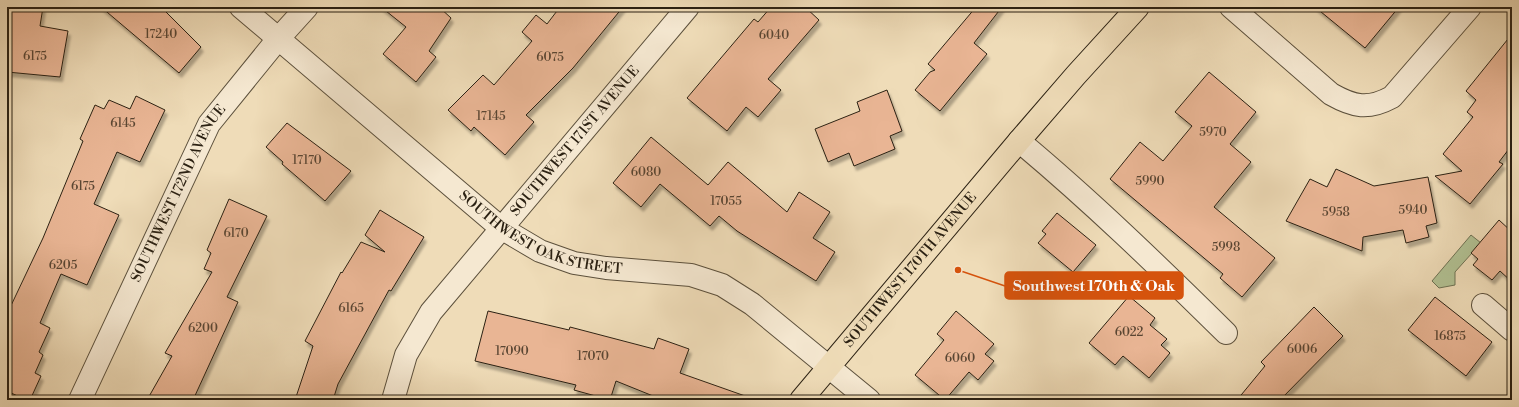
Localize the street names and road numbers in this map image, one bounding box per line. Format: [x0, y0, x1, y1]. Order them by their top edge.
street label: SOUTHWEST 171ST AVENUE [506, 62, 643, 220]
street label: SOUTHWEST 172ND AVENUE [127, 101, 230, 285]
street label: SOUTHWEST OAK STREET [455, 187, 623, 278]
street label: SOUTHWEST 170TH AVENUE [840, 189, 981, 351]

